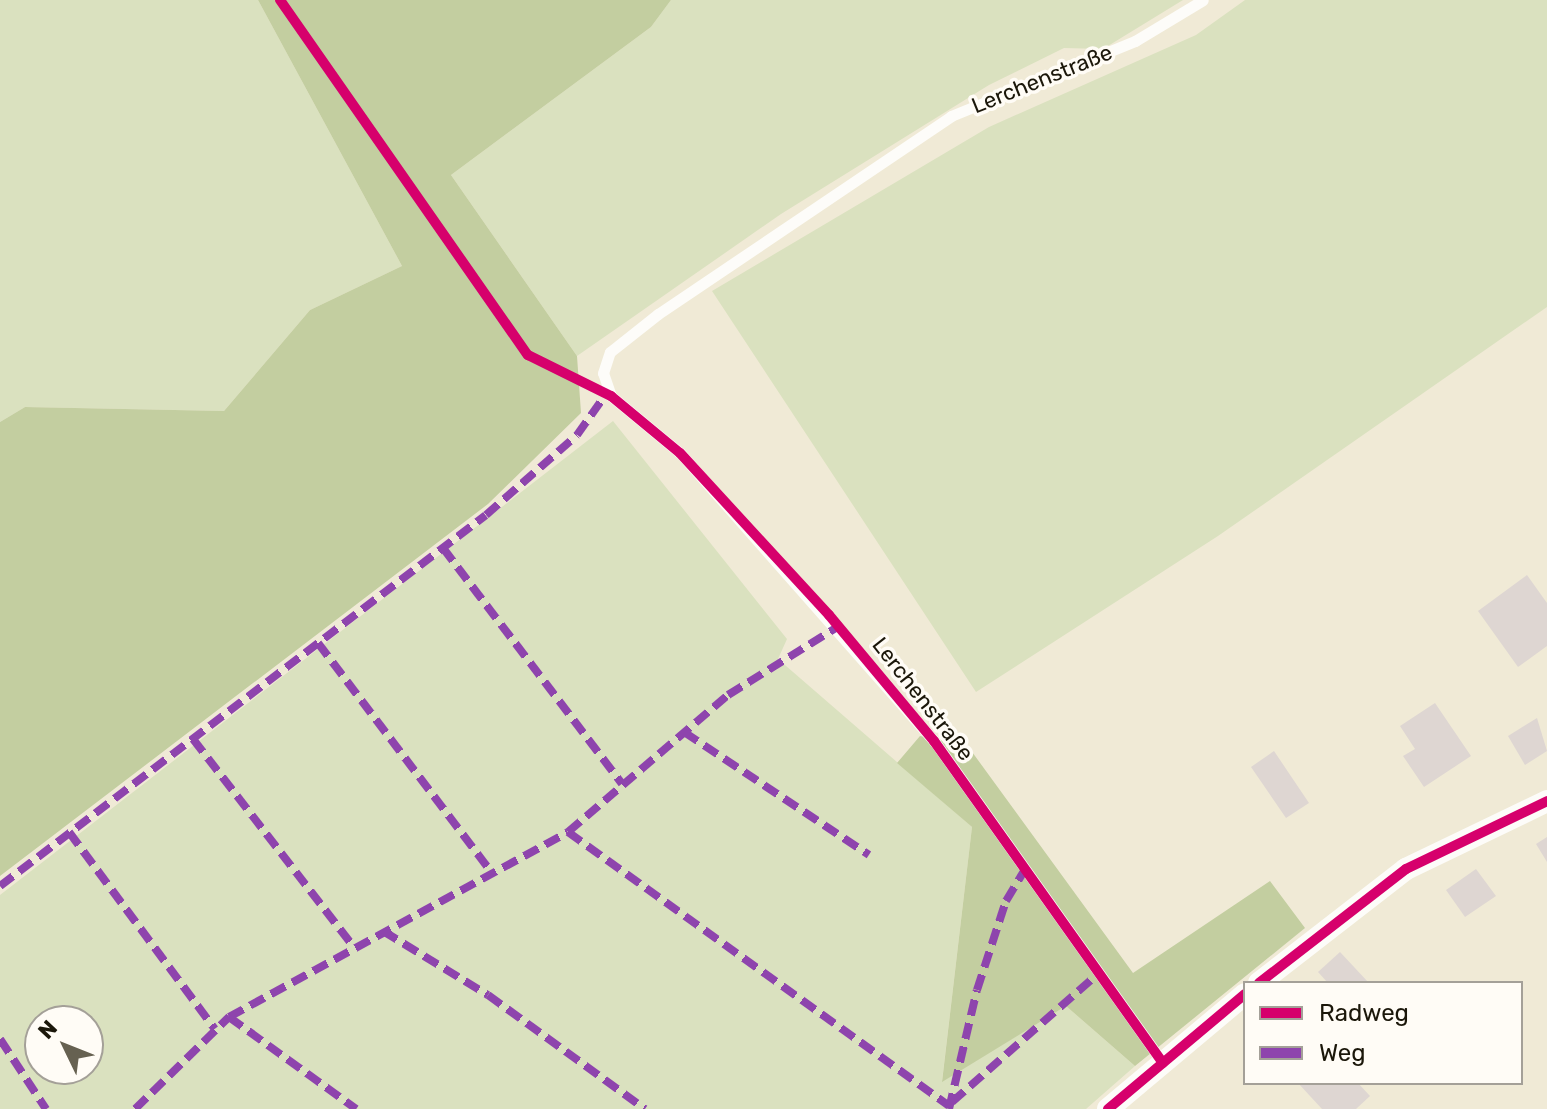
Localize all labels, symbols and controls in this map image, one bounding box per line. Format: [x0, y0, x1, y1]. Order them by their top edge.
street label: Lerchenstraße [968, 39, 1116, 119]
street label: Lerchenstraße [867, 632, 979, 766]
legend [1243, 981, 1523, 1085]
text: Radweg [1319, 999, 1409, 1027]
north arrow [24, 1005, 104, 1085]
text: N [32, 1015, 63, 1045]
text: Weg [1319, 1039, 1366, 1067]

